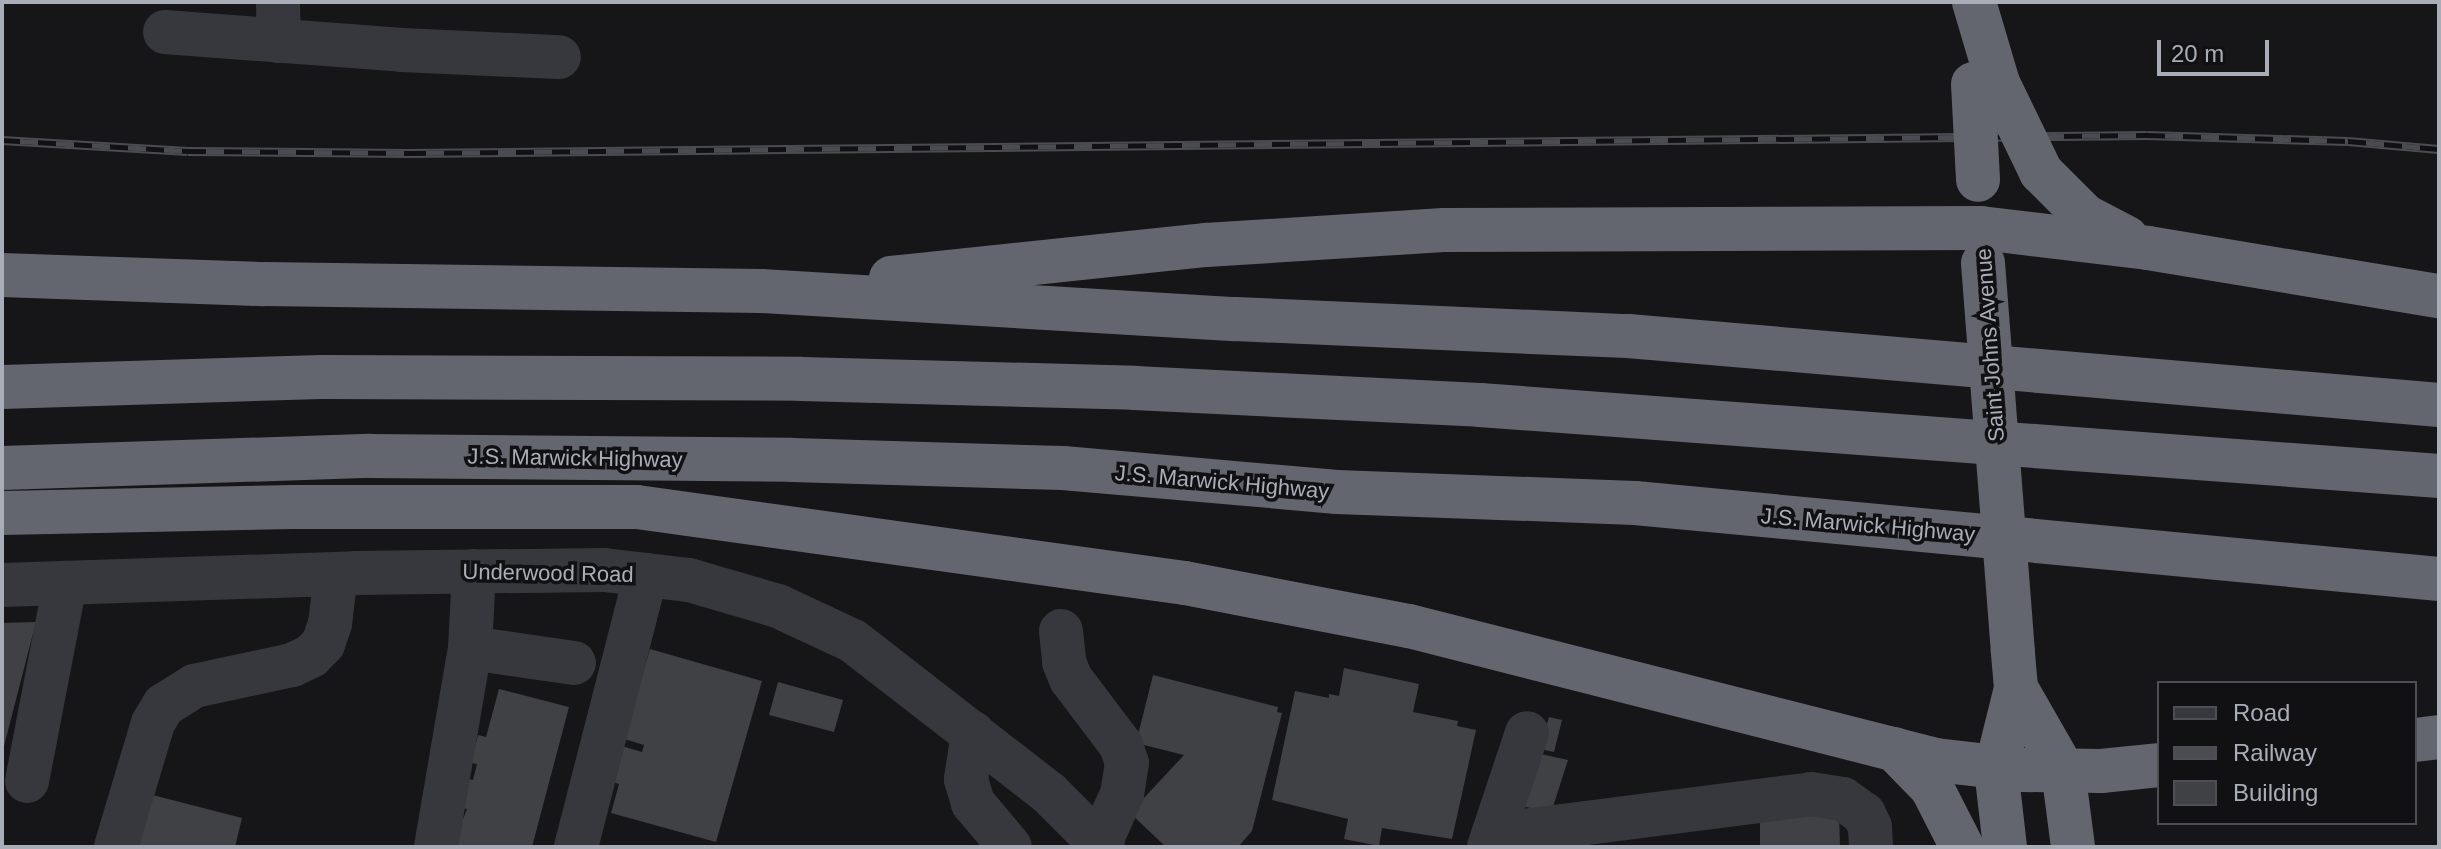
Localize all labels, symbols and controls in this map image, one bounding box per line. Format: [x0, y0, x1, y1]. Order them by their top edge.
scale bar [2161, 24, 2273, 74]
text: 20 m [2171, 40, 2224, 67]
street label: Saint Johns Avenue [1970, 247, 2010, 443]
street label: J.S. Marwick Highway [467, 443, 683, 473]
street label: J.S. Marwick Highway [1114, 459, 1330, 505]
street label: J.S. Marwick Highway [1760, 502, 1976, 548]
street label: Underwood Road [462, 558, 634, 588]
legend [2157, 681, 2417, 825]
text: Road [2233, 699, 2290, 726]
text: Railway [2233, 739, 2317, 766]
text: Building [2233, 779, 2318, 806]

